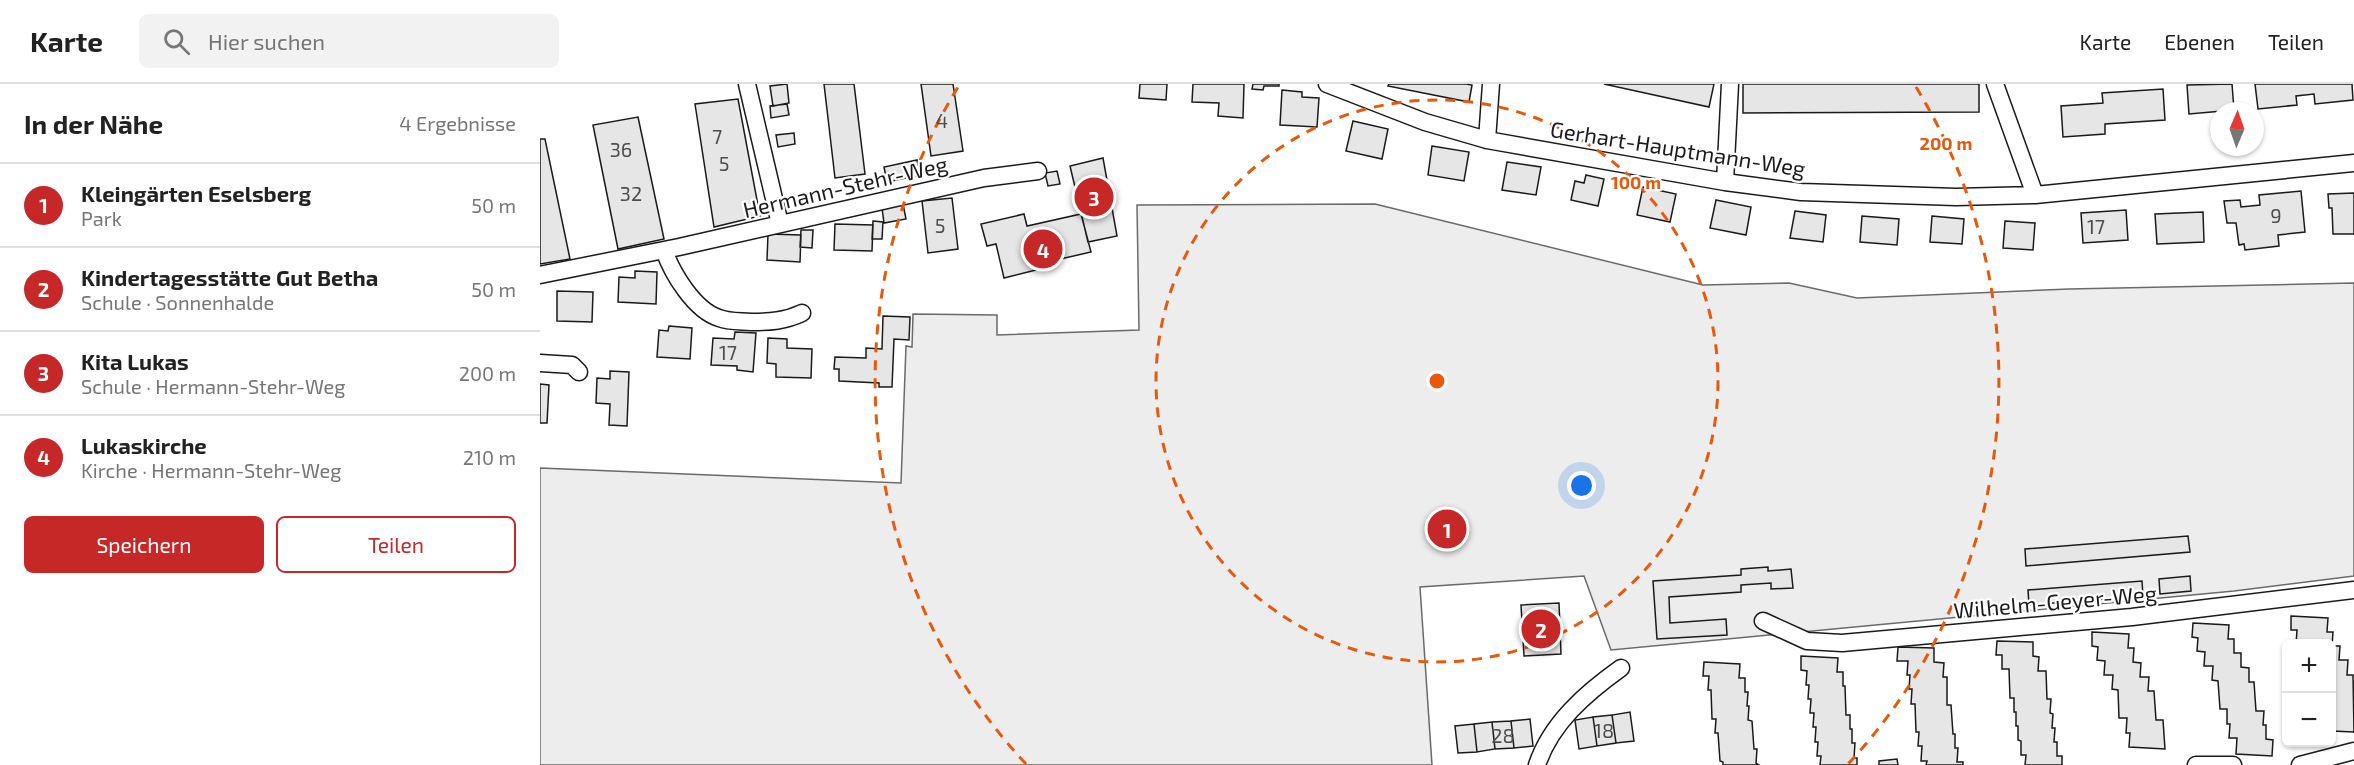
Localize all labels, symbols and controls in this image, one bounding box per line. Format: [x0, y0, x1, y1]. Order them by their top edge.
search box [139, 14, 559, 68]
text: Karte [30, 24, 103, 58]
icon: search [160, 25, 193, 58]
text: Hier suchen [208, 28, 325, 54]
text: Karte [2080, 29, 2131, 54]
text: Ebenen [2164, 29, 2235, 54]
text: Teilen [2268, 29, 2324, 54]
north arrow [2210, 102, 2264, 156]
text: In der Nähe [24, 108, 163, 139]
house number: 4 [936, 108, 948, 132]
text: 4 Ergebnisse [399, 111, 516, 135]
street label: Gerhart-Hauptmann-Weg [1549, 115, 1807, 181]
house number: 7 [712, 124, 722, 148]
text: 200 m [1920, 132, 1972, 154]
house number: 36 [610, 137, 632, 161]
street label: Hermann-Stehr-Weg [740, 150, 950, 222]
house number: 5 [719, 151, 729, 175]
text: 100 m [1611, 171, 1661, 193]
pin: 3 [1074, 174, 1114, 220]
text: Kleingärten Eselsberg [81, 180, 311, 206]
house number: 32 [620, 181, 642, 205]
text: 1 [39, 193, 48, 217]
text: 50 m [471, 193, 516, 217]
house number: 9 [2270, 203, 2282, 227]
text: Park [81, 206, 122, 230]
house number: 5 [935, 213, 945, 237]
house number: 17 [2087, 214, 2105, 238]
pin: 4 [1024, 226, 1062, 272]
text: Kindertagesstätte Gut Betha [81, 264, 378, 290]
text: 2 [38, 277, 49, 301]
text: 50 m [471, 277, 516, 301]
text: Schule · Sonnenhalde [81, 290, 274, 314]
house number: 17 [719, 340, 737, 364]
text: Kita Lukas [81, 348, 189, 374]
text: 3 [38, 361, 49, 385]
text: 200 m [459, 361, 516, 385]
centre of rings [1427, 371, 1447, 391]
text: Schule · Hermann-Stehr-Weg [81, 374, 345, 398]
text: Lukaskirche [81, 432, 207, 458]
text: 4 [37, 445, 50, 469]
text: 210 m [463, 445, 516, 469]
text: Kirche · Hermann-Stehr-Weg [81, 458, 341, 482]
your location [1567, 471, 1596, 500]
pin: 1 [1428, 506, 1466, 552]
button: Speichern [24, 516, 264, 573]
button: Teilen [276, 516, 516, 573]
street label: Wilhelm-Geyer-Weg [1952, 579, 2158, 623]
pin: 2 [1522, 606, 1560, 652]
map controls [2282, 639, 2336, 747]
button: + [2282, 639, 2336, 693]
button: − [2282, 693, 2336, 747]
house number: 18 [1594, 718, 1614, 742]
house number: 28 [1491, 723, 1515, 747]

